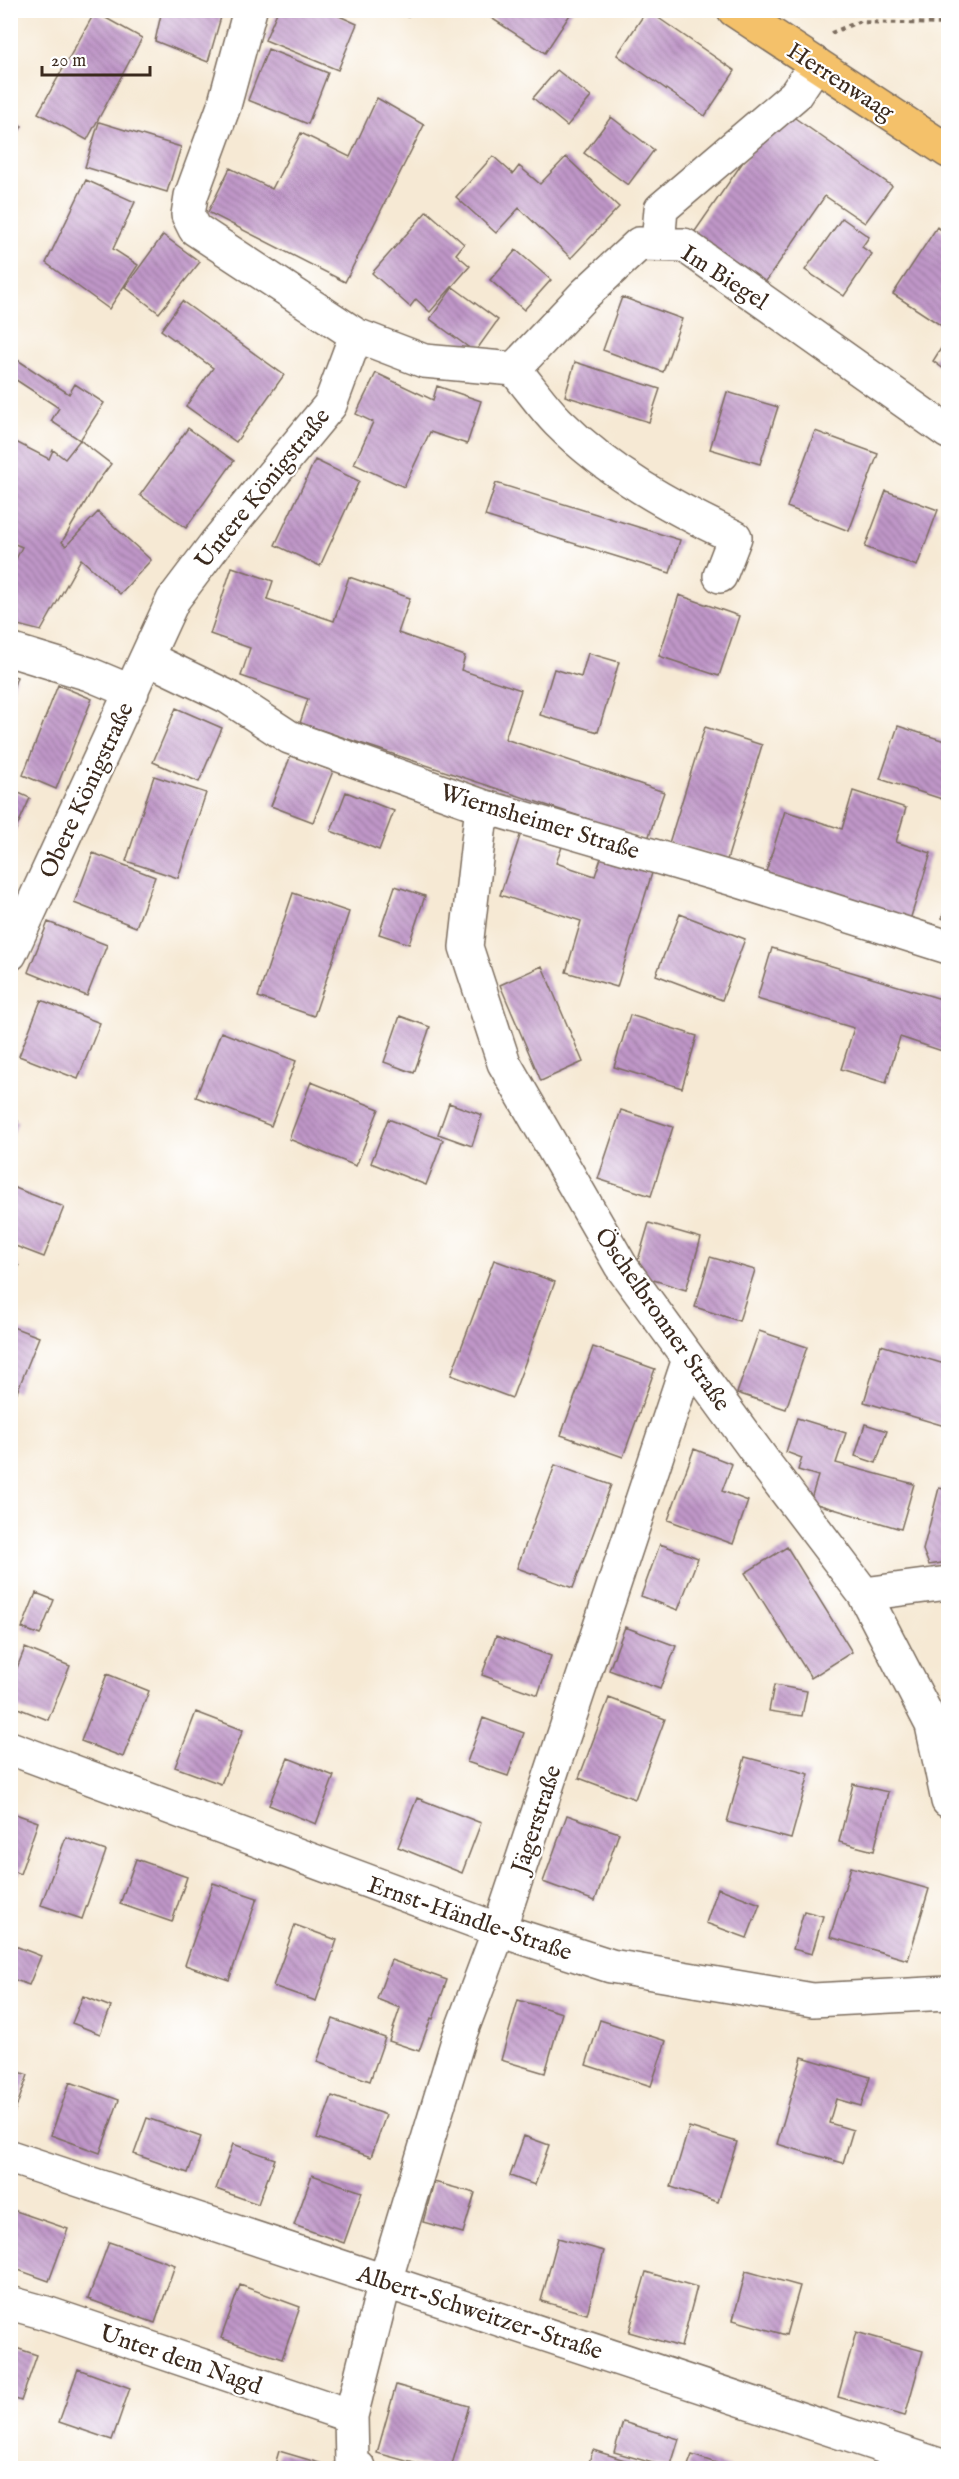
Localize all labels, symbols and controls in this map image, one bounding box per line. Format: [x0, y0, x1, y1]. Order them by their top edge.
street label: Herrenwaag [781, 36, 901, 129]
scale bar [42, 39, 150, 77]
text: 20 m [51, 50, 86, 73]
street label: Im Biegel [675, 239, 774, 318]
street label: Untere Königstraße [189, 402, 338, 576]
street label: Obere Königstraße [33, 698, 142, 883]
street label: Wiernsheimer Straße [436, 777, 643, 868]
street label: Öschelbronner Straße [587, 1222, 737, 1418]
street label: Jägerstraße [505, 1762, 569, 1880]
street label: Ernst-Händle-Straße [363, 1870, 576, 1969]
street label: Albert-Schweitzer-Straße [352, 2259, 606, 2368]
street label: Unter dem Nagd [95, 2318, 266, 2403]

